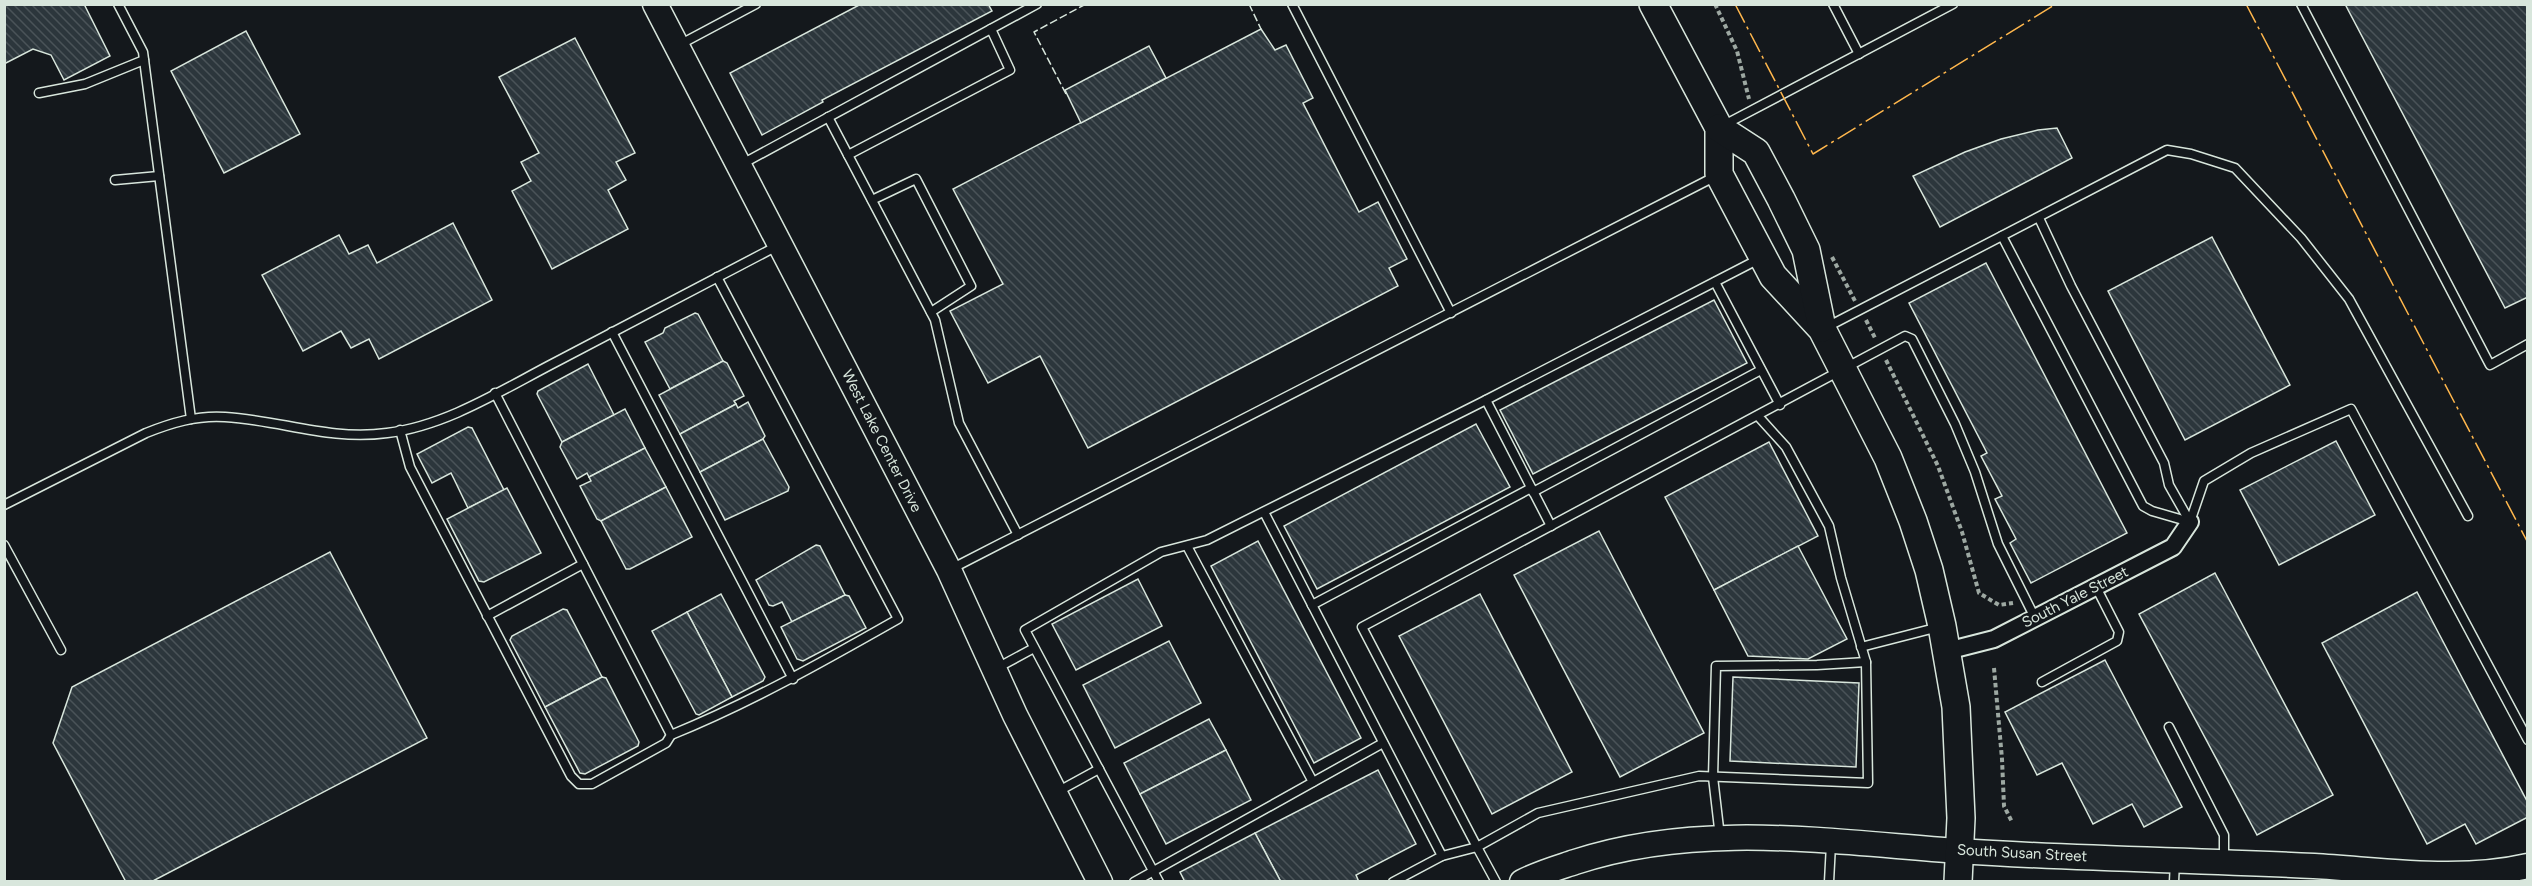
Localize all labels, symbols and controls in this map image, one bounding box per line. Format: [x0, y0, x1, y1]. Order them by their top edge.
street label: West Lake Center Drive [838, 367, 926, 515]
street label: South Yale Street [2019, 562, 2132, 632]
street label: South Susan Street [1956, 841, 2088, 865]

